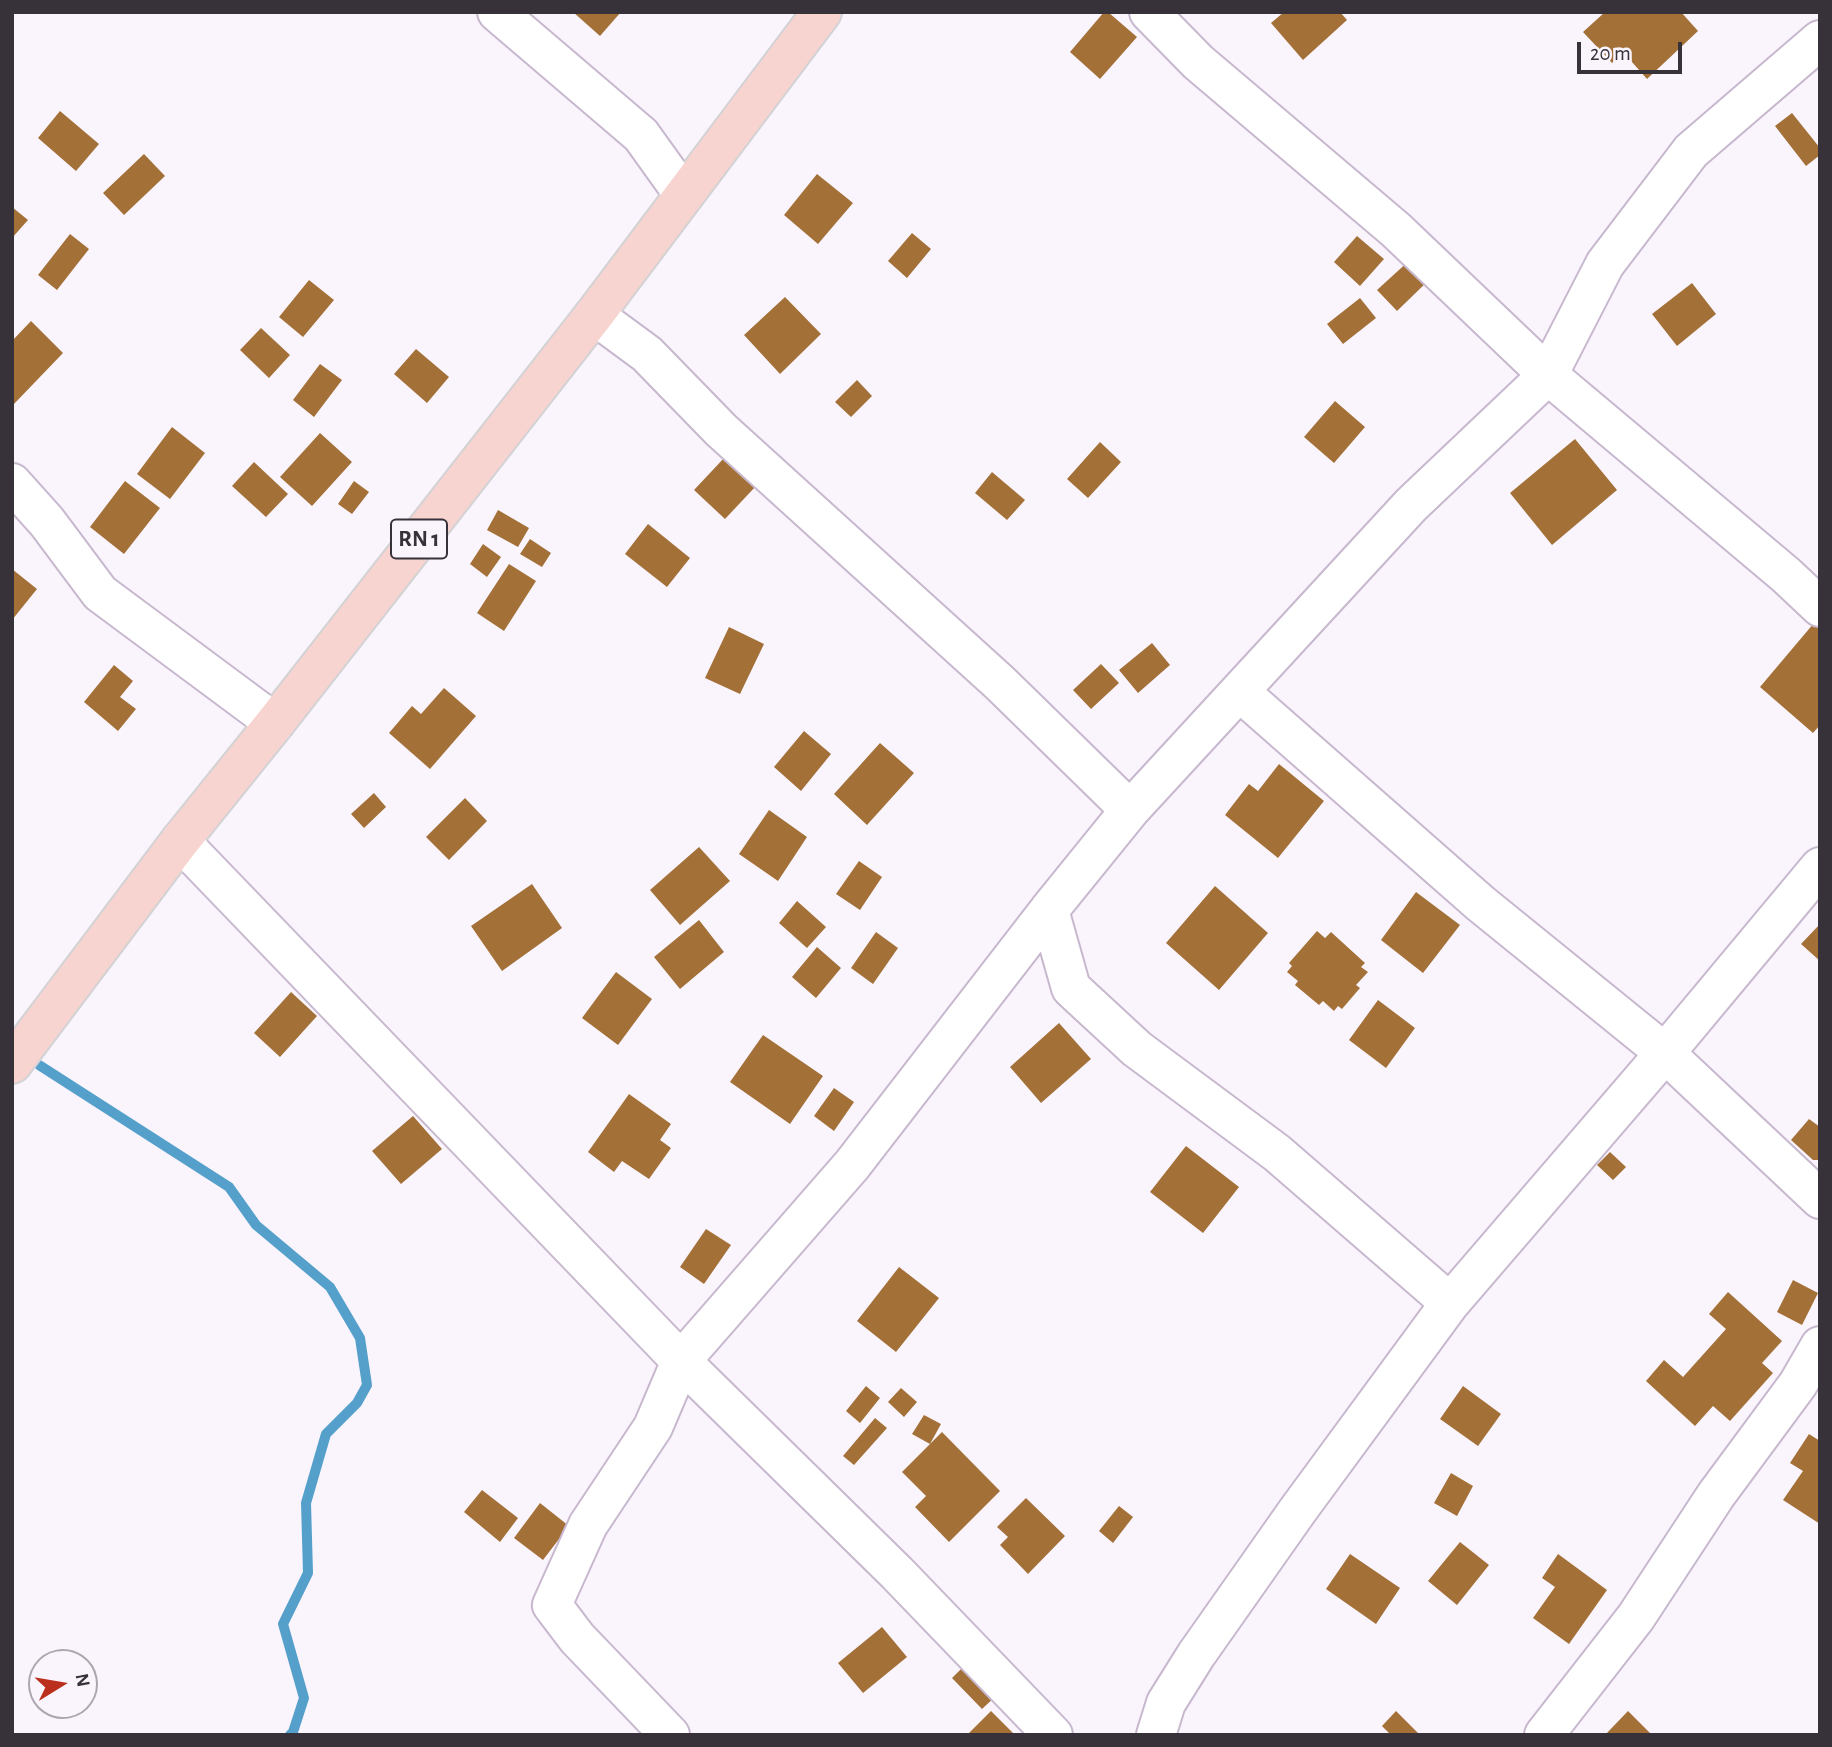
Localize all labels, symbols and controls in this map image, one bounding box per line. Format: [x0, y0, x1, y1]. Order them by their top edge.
scale bar [1580, 28, 1685, 72]
text: 20 m [1590, 43, 1631, 64]
road number: RN 1 [391, 520, 447, 558]
north arrow [28, 1649, 98, 1719]
text: N [72, 1672, 93, 1689]

